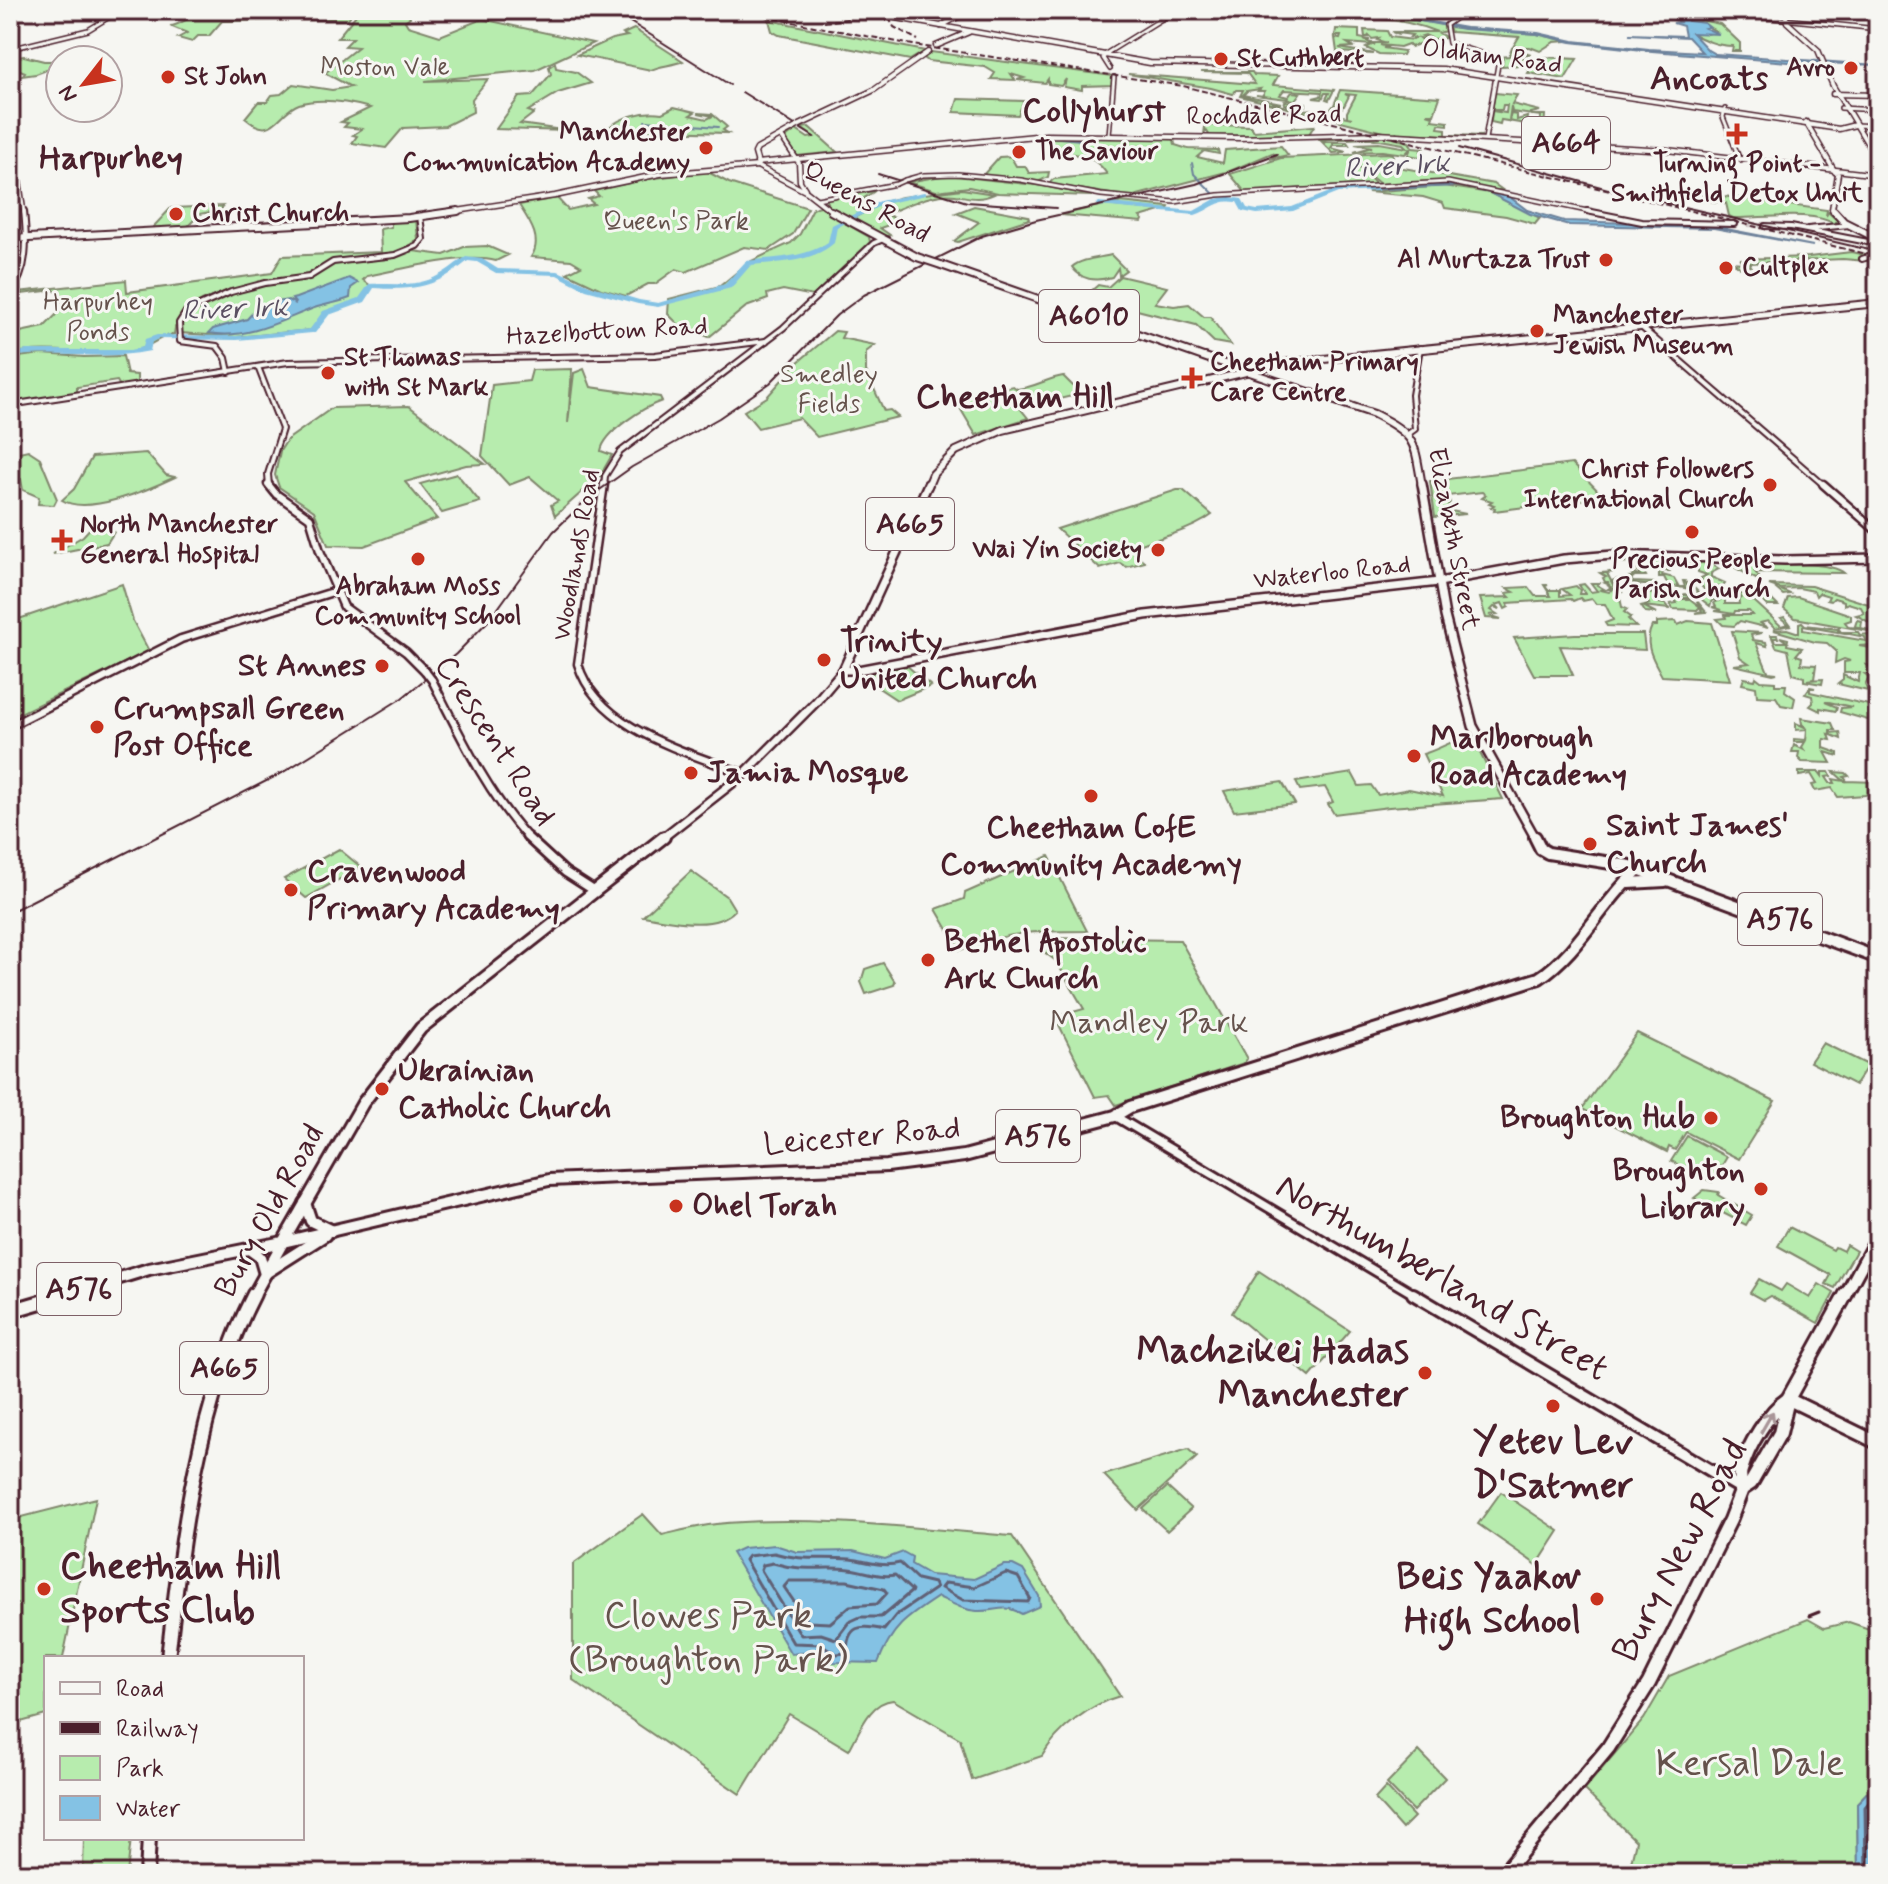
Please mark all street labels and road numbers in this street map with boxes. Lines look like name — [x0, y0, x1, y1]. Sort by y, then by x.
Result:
street label: Oldham Road — [1420, 32, 1564, 82]
street label: Rochdale Road — [1186, 98, 1342, 134]
road number: A664 — [1522, 117, 1610, 169]
street label: Queens Road — [796, 154, 936, 252]
road number: A6010 — [1039, 290, 1139, 342]
street label: Hazelbottom Road — [506, 310, 708, 354]
street label: Elizabeth Street — [1419, 445, 1487, 633]
street label: Woodlands Road — [545, 466, 609, 644]
road number: A665 — [866, 498, 954, 550]
street label: Waterloo Road — [1252, 548, 1412, 598]
street label: Crescent Road — [424, 648, 566, 834]
road number: A576 — [1738, 893, 1822, 945]
street label: Leicester Road — [762, 1107, 962, 1167]
road number: A576 — [996, 1110, 1080, 1162]
street label: Bury Old Road — [205, 1117, 335, 1305]
street label: Northumberland Street — [1267, 1163, 1617, 1393]
road number: A576 — [37, 1263, 121, 1315]
road number: A665 — [180, 1342, 268, 1394]
street label: Bury New Road — [1602, 1431, 1760, 1671]

